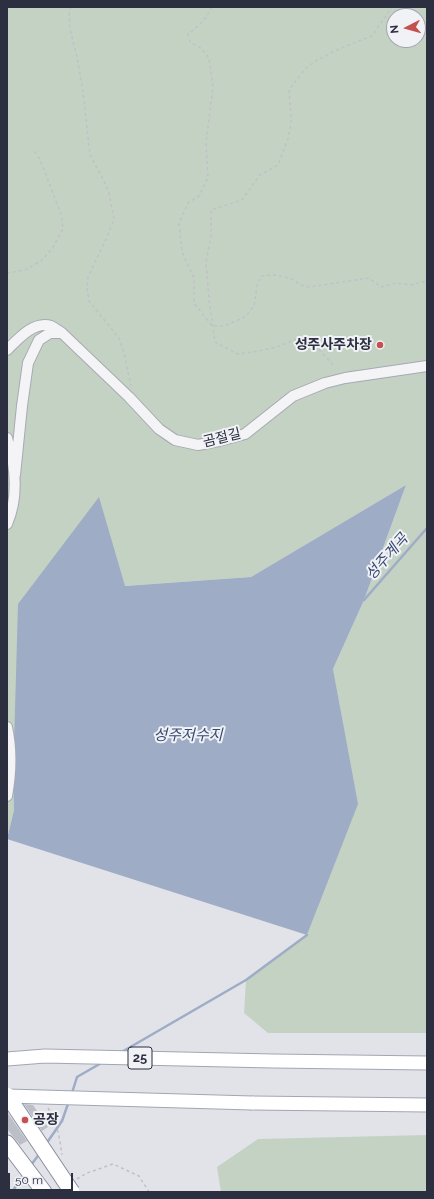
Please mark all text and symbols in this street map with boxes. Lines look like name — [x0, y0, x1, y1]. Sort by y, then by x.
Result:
north arrow — [386, 8, 426, 48]
text: N — [388, 24, 401, 34]
place label: 성주사주차장 — [295, 337, 372, 353]
marker: 성주사주차장 — [375, 340, 385, 350]
street label: 곰절길 — [201, 425, 243, 451]
water label: 성주계곡 — [362, 530, 412, 584]
water label: 성주저수지 — [154, 726, 222, 744]
road number: 25 — [128, 1047, 152, 1069]
place label: 공장 — [33, 1112, 59, 1128]
marker: 공장 — [20, 1115, 30, 1125]
scale bar — [10, 1165, 75, 1191]
text: 50 m — [15, 1173, 43, 1187]

